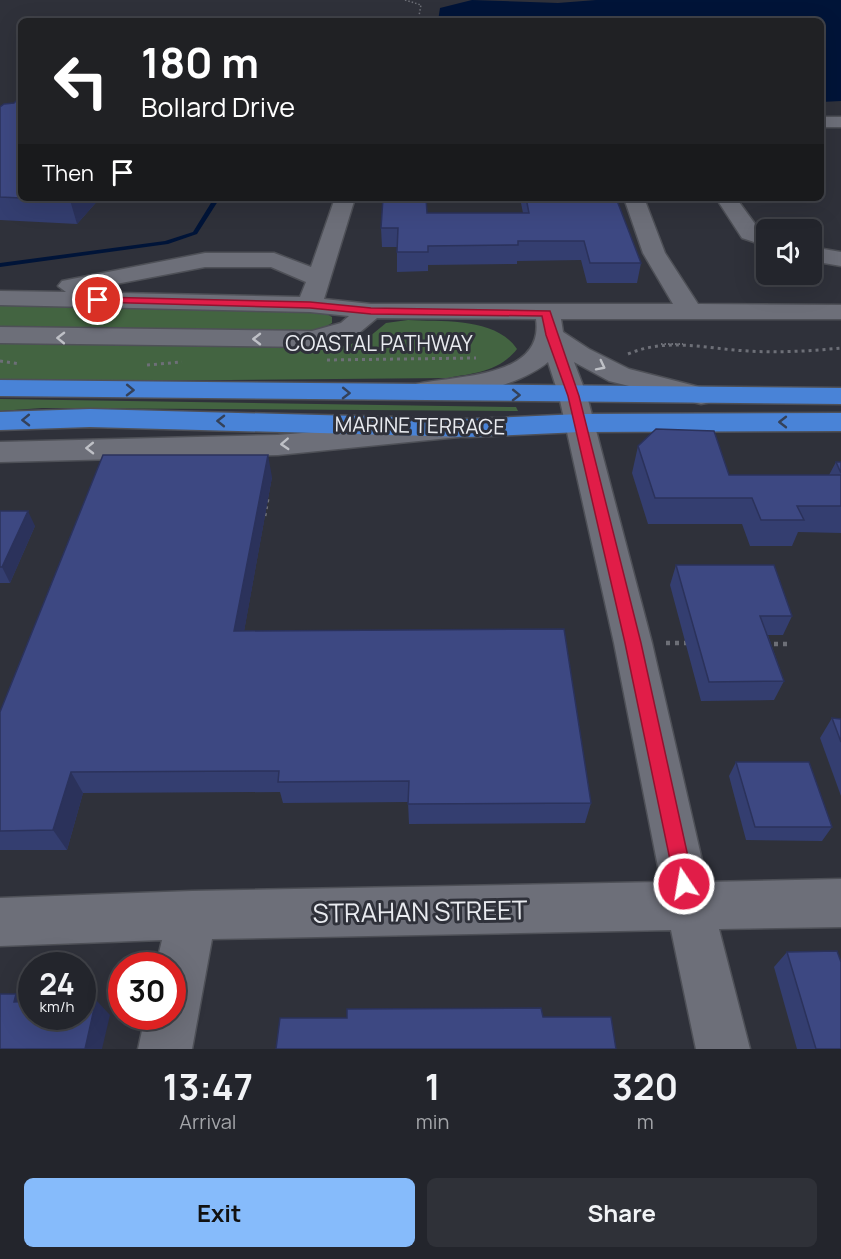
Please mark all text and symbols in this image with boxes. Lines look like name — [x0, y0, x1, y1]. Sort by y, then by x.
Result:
text: 180 m — [141, 33, 259, 91]
icon: left — [42, 42, 120, 120]
text: Bollard Drive — [141, 88, 295, 125]
icon: arrive — [106, 156, 139, 189]
text: Then — [42, 158, 94, 188]
map controls — [756, 219, 822, 285]
button: sound — [756, 219, 822, 285]
pin — [72, 274, 123, 325]
icon: arrive — [81, 283, 114, 316]
street label: COASTAL PATHWAY — [285, 329, 473, 357]
one-way arrow — [57, 331, 66, 344]
one-way arrow — [252, 333, 261, 345]
one-way arrow — [594, 359, 605, 371]
one-way arrow — [125, 384, 134, 396]
one-way arrow — [341, 387, 350, 399]
one-way arrow — [511, 389, 520, 401]
street label: MARINE TERRACE — [335, 410, 505, 440]
one-way arrow — [22, 413, 31, 426]
one-way arrow — [217, 415, 226, 428]
one-way arrow — [778, 416, 787, 428]
one-way arrow — [280, 438, 289, 451]
one-way arrow — [85, 441, 94, 454]
position arrow — [652, 852, 716, 916]
street label: STRAHAN STREET — [312, 891, 528, 931]
speed limit sign: 30 — [108, 952, 186, 1030]
text: 24 — [39, 963, 75, 1004]
text: km/h — [40, 996, 74, 1017]
text: 13:47 — [163, 1062, 253, 1111]
text: 1 — [425, 1062, 440, 1111]
text: 320 — [612, 1062, 678, 1111]
text: Arrival — [179, 1108, 236, 1135]
text: min — [416, 1108, 449, 1135]
text: m — [637, 1108, 654, 1135]
button: Exit — [24, 1178, 415, 1247]
button: Share — [427, 1178, 817, 1247]

